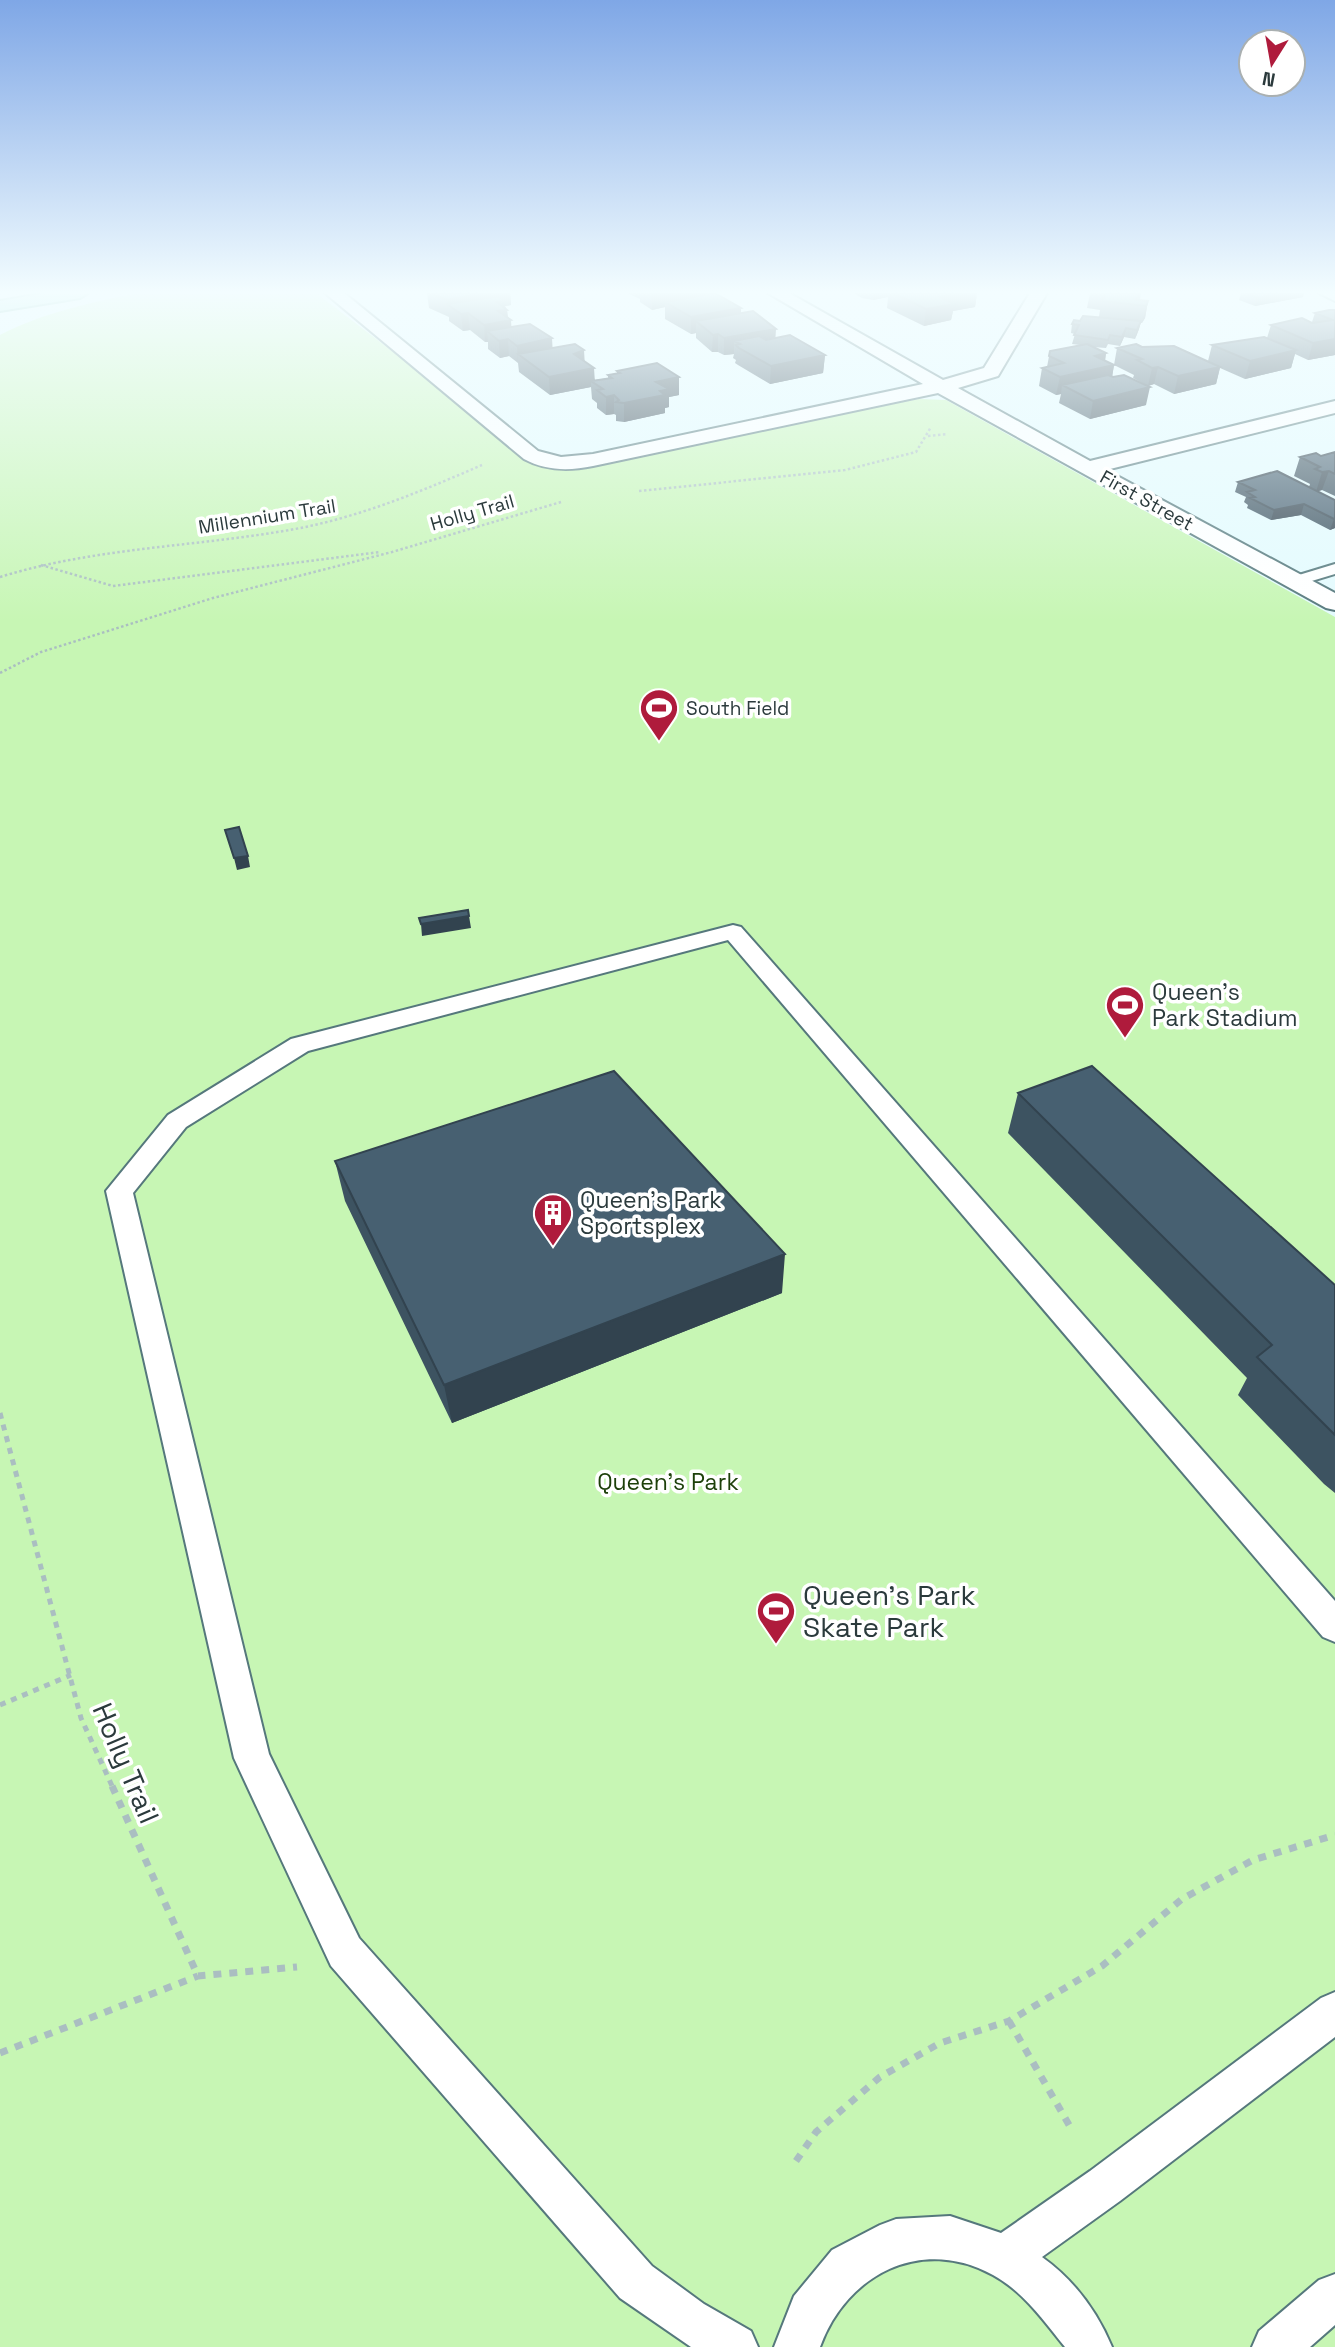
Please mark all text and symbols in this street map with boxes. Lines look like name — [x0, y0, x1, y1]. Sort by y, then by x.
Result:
north arrow — [1237, 28, 1307, 98]
text: N — [1260, 66, 1277, 93]
street label: First Street — [1095, 464, 1198, 536]
street label: Holly Trail — [427, 489, 517, 536]
street label: Millennium Trail — [197, 493, 338, 540]
sports icon: South Field — [638, 687, 680, 742]
place label: South Field — [686, 696, 789, 721]
place label: Queen's Park Stadium — [1152, 977, 1298, 1033]
sports icon: Queen's Park Stadium — [1104, 984, 1146, 1039]
place label: Queen's Park Sportsplex — [580, 1185, 722, 1241]
building icon: Queen's Park Sportsplex — [532, 1192, 574, 1247]
park label: Queen's Park — [597, 1467, 739, 1497]
place label: Queen's Park Skate Park — [803, 1577, 975, 1645]
sports icon: Queen's Park Skate Park — [755, 1590, 797, 1645]
street label: Holly Trail — [85, 1697, 167, 1829]

